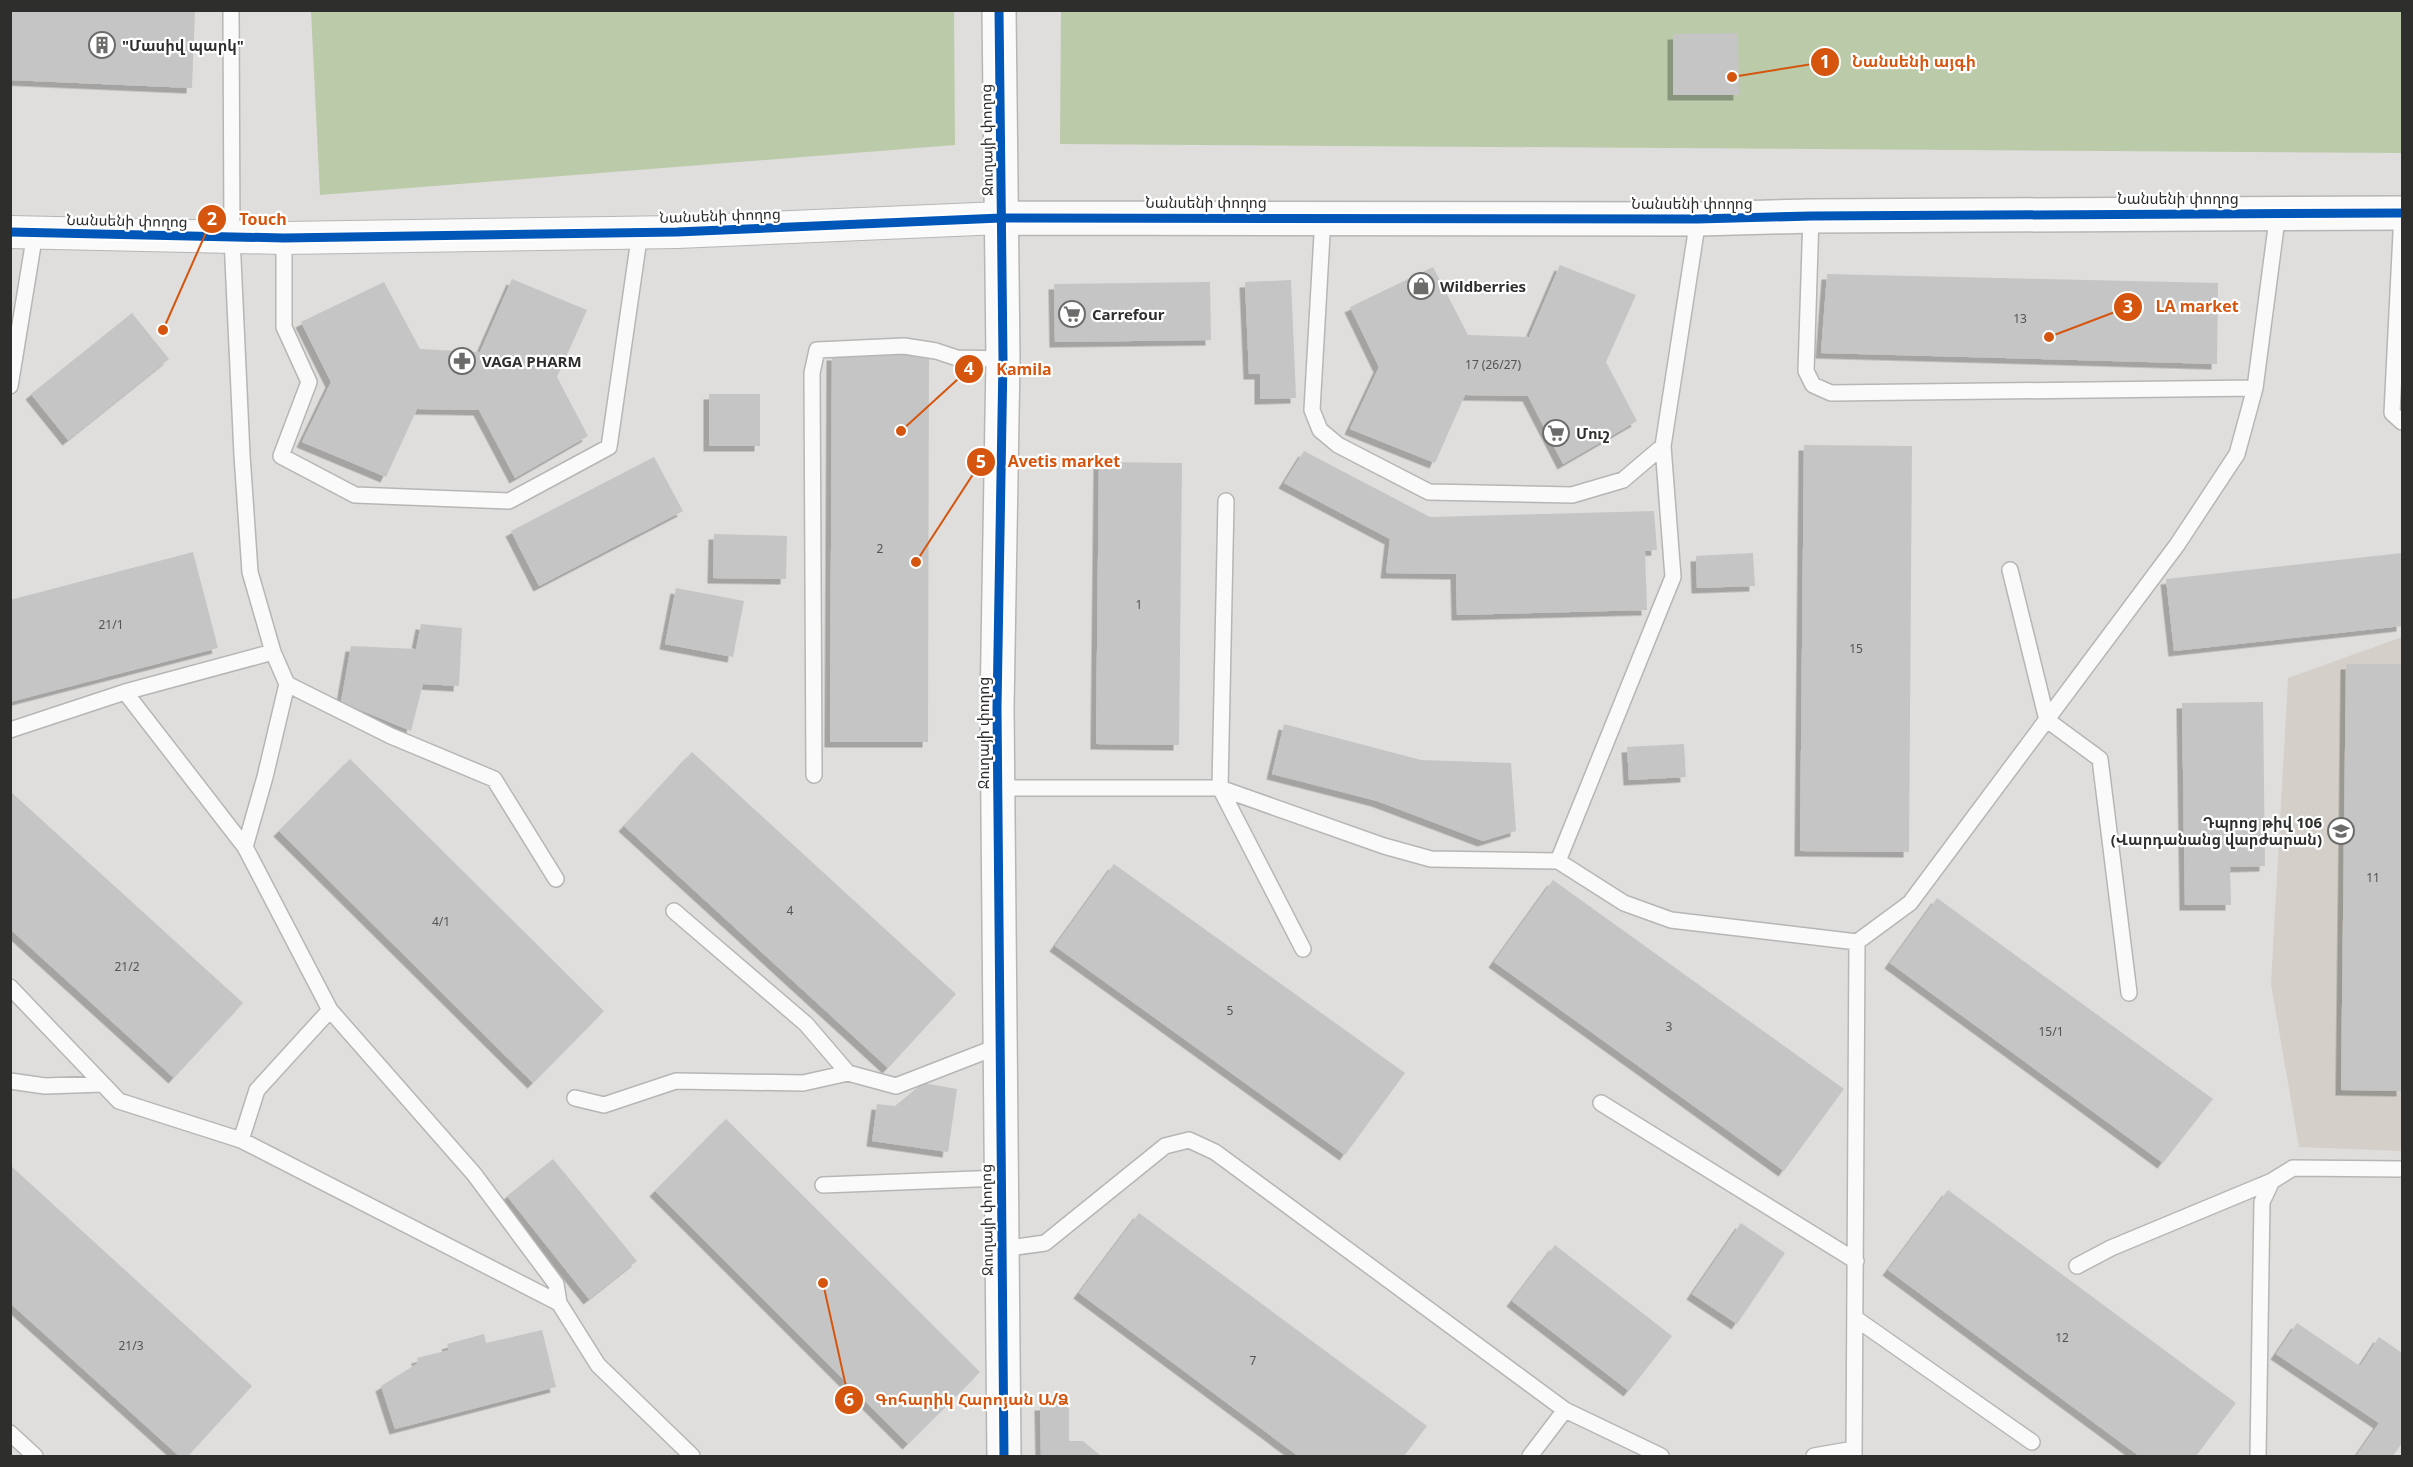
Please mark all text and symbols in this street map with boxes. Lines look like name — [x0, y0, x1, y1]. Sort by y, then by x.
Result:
building icon: "Մասիվ պարկ" — [87, 30, 117, 60]
place label: "Մասիվ պարկ" — [122, 35, 244, 55]
callout: Նանսենի այգի — [1810, 45, 1987, 79]
text: 1 — [1820, 49, 1830, 73]
text: Նանսենի այգի — [1852, 50, 1976, 72]
street label: Ջուղայի փողոց — [975, 84, 997, 196]
street label: Նանսենի փողոց — [2117, 188, 2239, 208]
street label: Նանսենի փողոց — [1145, 192, 1267, 212]
street label: Նանսենի փողոց — [1631, 193, 1753, 213]
callout: Touch — [197, 202, 298, 236]
street label: Նանսենի փողոց — [659, 203, 781, 227]
text: 2 — [207, 206, 217, 230]
text: Touch — [239, 208, 287, 230]
street label: Նանսենի փողոց — [66, 209, 188, 231]
shop icon: Wildberries — [1406, 271, 1436, 301]
place label: Wildberries — [1440, 276, 1526, 296]
callout: LA market — [2113, 290, 2250, 324]
text: 3 — [2123, 294, 2133, 318]
text: LA market — [2155, 295, 2239, 317]
supermarket icon: Carrefour — [1057, 299, 1087, 329]
place label: Carrefour — [1092, 304, 1165, 324]
house number: 13 — [2013, 310, 2027, 327]
pharmacy icon: VAGA PHARM — [447, 346, 477, 376]
place label: VAGA PHARM — [482, 351, 582, 371]
callout: Kamila — [954, 352, 1064, 386]
text: 4 — [964, 356, 974, 380]
house number: 17 (26/27) — [1465, 356, 1521, 373]
text: Kamila — [996, 358, 1052, 380]
supermarket icon: Մուշ — [1541, 418, 1571, 448]
place label: Մուշ — [1576, 423, 1610, 443]
callout: Avetis market — [966, 445, 1132, 479]
text: 5 — [976, 449, 986, 473]
text: Avetis market — [1008, 450, 1120, 472]
house number: 2 — [877, 540, 884, 557]
house number: 1 — [1136, 596, 1142, 613]
house number: 21/1 — [98, 616, 124, 633]
house number: 15 — [1849, 640, 1863, 657]
street label: Ջուղայի փողոց — [973, 677, 993, 789]
place label: Դպրոց թիվ 106 (Վարդանանց վարժարան) — [2111, 812, 2322, 849]
school or university icon: Դպրոց թիվ 106 (Վարդանանց վարժարան) — [2326, 816, 2356, 846]
house number: 11 — [2366, 869, 2380, 886]
house number: 4 — [787, 902, 794, 919]
house number: 4/1 — [432, 913, 450, 930]
house number: 21/2 — [114, 958, 140, 975]
house number: 5 — [1227, 1002, 1234, 1019]
house number: 3 — [1666, 1018, 1673, 1035]
house number: 15/1 — [2038, 1023, 2064, 1040]
street label: Ջուղայի փողոց — [975, 1164, 997, 1276]
house number: 12 — [2055, 1329, 2069, 1346]
house number: 21/3 — [118, 1337, 144, 1354]
house number: 7 — [1250, 1352, 1257, 1369]
callout: Գոհարիկ Հարոյան Ա/Ձ — [834, 1383, 1081, 1417]
text: 6 — [844, 1387, 854, 1411]
text: Գոհարիկ Հարոյան Ա/Ձ — [875, 1388, 1069, 1410]

